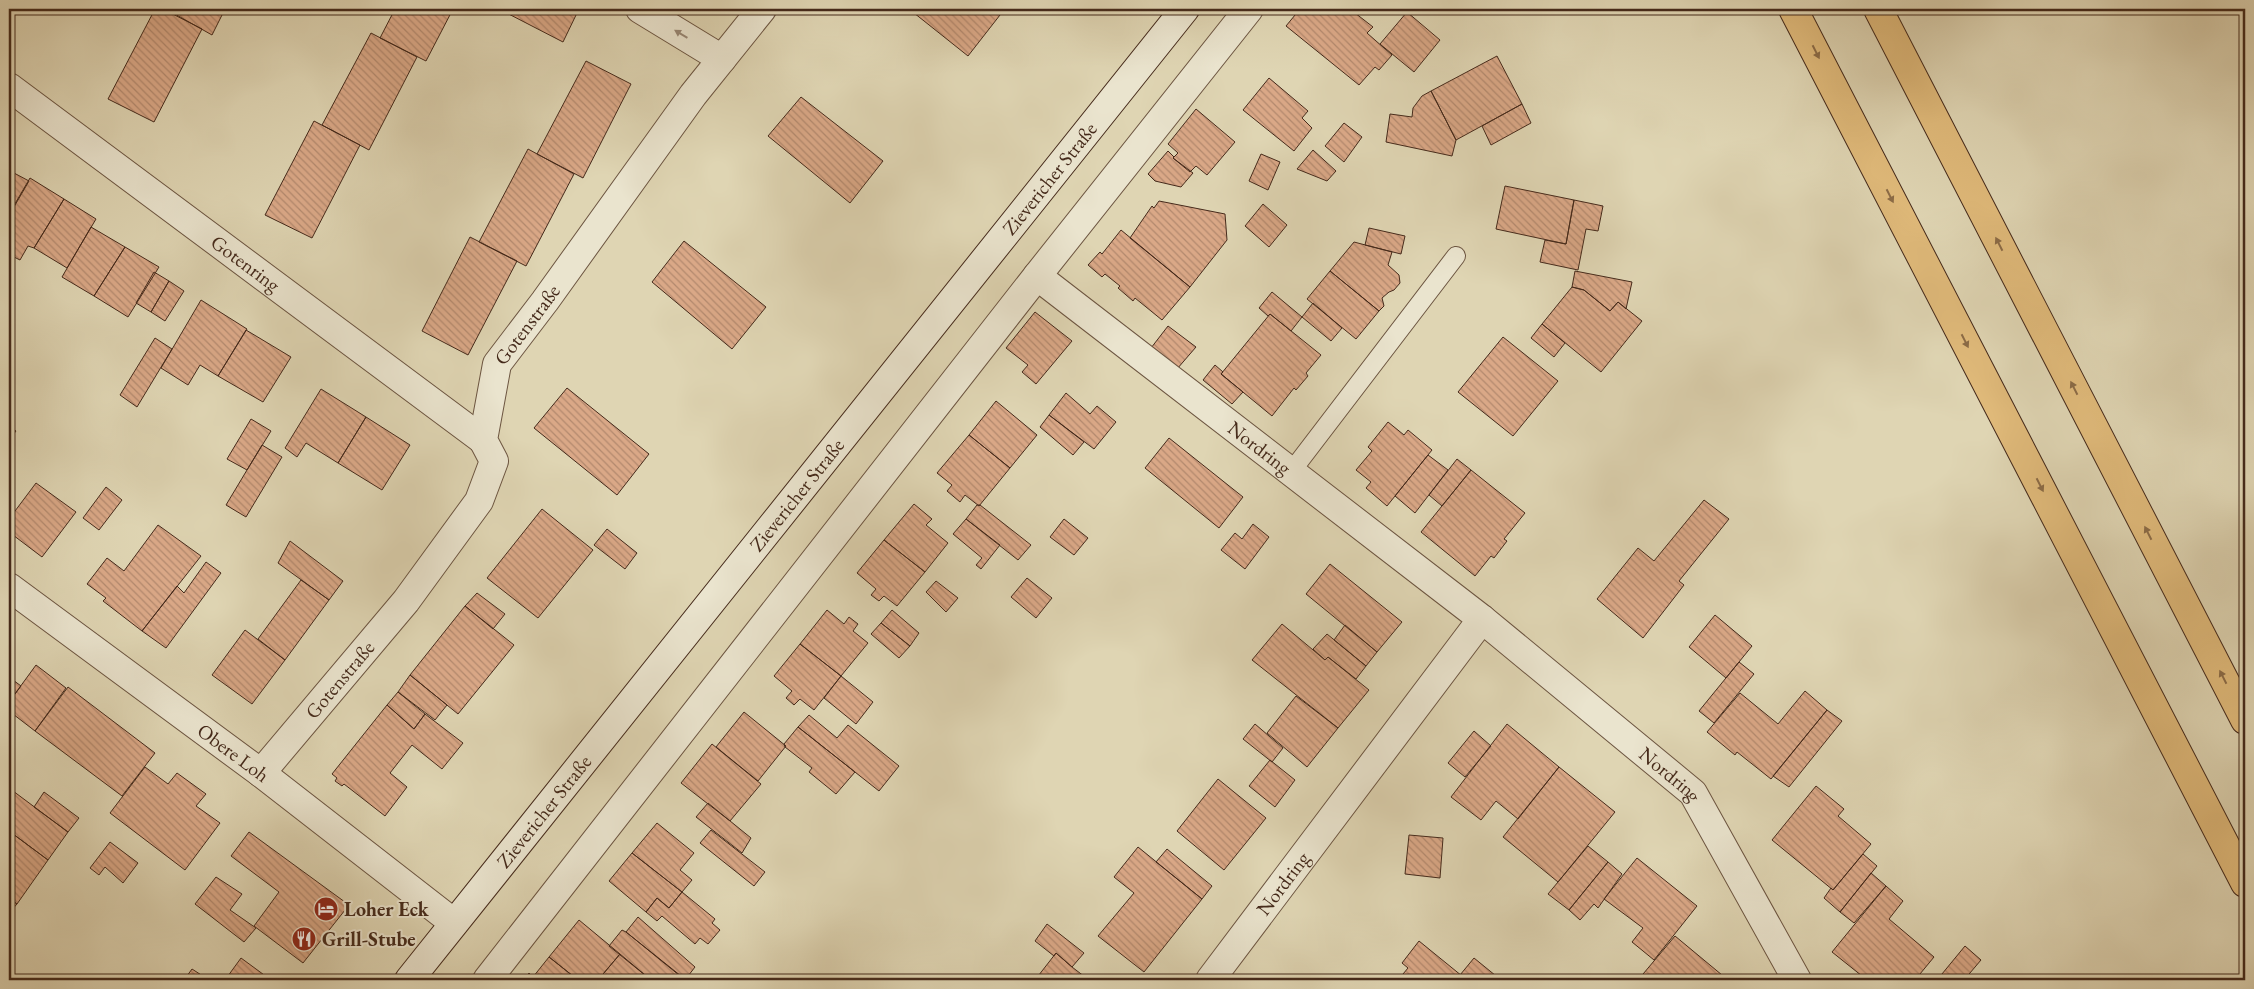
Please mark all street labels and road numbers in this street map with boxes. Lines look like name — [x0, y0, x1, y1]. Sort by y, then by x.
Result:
street label: Zievericher Straße — [996, 117, 1103, 240]
street label: Gotenring — [206, 229, 286, 298]
street label: Gotenstraße — [488, 279, 566, 370]
street label: Nordring — [1223, 415, 1297, 480]
street label: Zievericher Straße — [744, 433, 850, 557]
street label: Gotenstraße — [299, 635, 380, 724]
street label: Obere Loh — [192, 717, 275, 788]
street label: Nordring — [1634, 741, 1708, 806]
street label: Zievericher Straße — [491, 749, 597, 873]
street label: Nordring — [1250, 846, 1315, 921]

